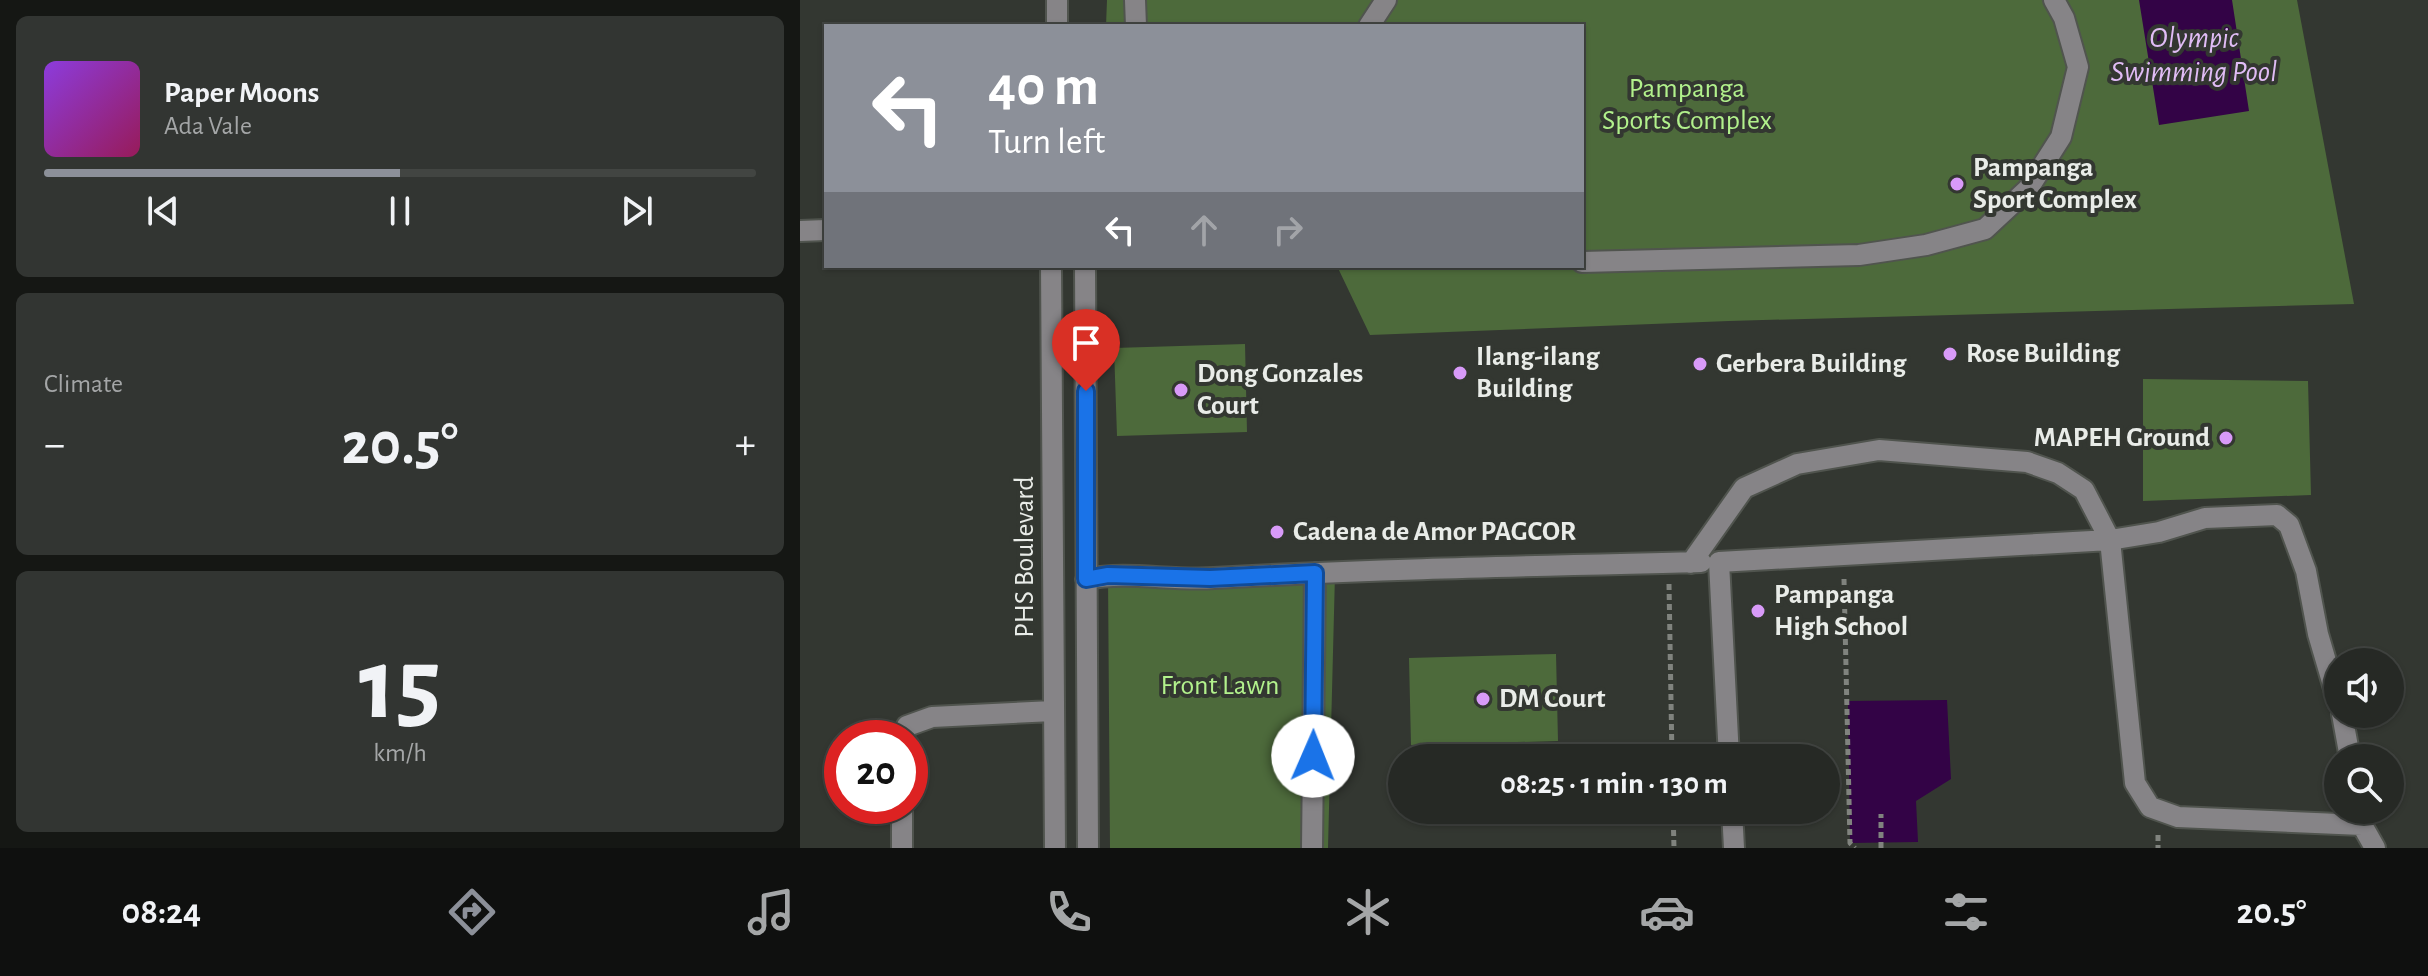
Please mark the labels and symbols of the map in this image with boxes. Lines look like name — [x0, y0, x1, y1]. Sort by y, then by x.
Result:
water label: Olympic Swimming Pool — [2110, 23, 2278, 87]
park label: Pampanga Sports Complex — [1602, 75, 1772, 135]
place label: Pampanga Sport Complex — [1973, 154, 2137, 214]
marker: Pampanga Sport Complex — [1948, 175, 1966, 193]
pin — [1052, 309, 1120, 391]
place label: Rose Building — [1966, 340, 2121, 368]
place label: Ilang-ilang Building — [1476, 343, 1601, 403]
marker: Rose Building — [1941, 345, 1959, 363]
place label: Gerbera Building — [1716, 350, 1907, 378]
marker: Gerbera Building — [1691, 355, 1709, 373]
place label: Dong Gonzales Court — [1197, 360, 1363, 420]
marker: Ilang-ilang Building — [1451, 364, 1469, 382]
marker: Dong Gonzales Court — [1172, 381, 1190, 399]
place label: MAPEH Ground — [2034, 424, 2210, 452]
marker: MAPEH Ground — [2217, 429, 2235, 447]
street label: PHS Boulevard — [1011, 476, 1039, 638]
place label: Cadena de Amor PAGCOR — [1293, 518, 1576, 546]
marker: Cadena de Amor PAGCOR — [1268, 523, 1286, 541]
place label: Pampanga High School — [1774, 581, 1908, 641]
marker: Pampanga High School — [1749, 602, 1767, 620]
park label: Front Lawn — [1160, 672, 1280, 700]
place label: DM Court — [1499, 685, 1606, 713]
marker: DM Court — [1474, 690, 1492, 708]
position arrow — [1271, 714, 1355, 798]
speed limit sign: 20 — [824, 720, 928, 824]

